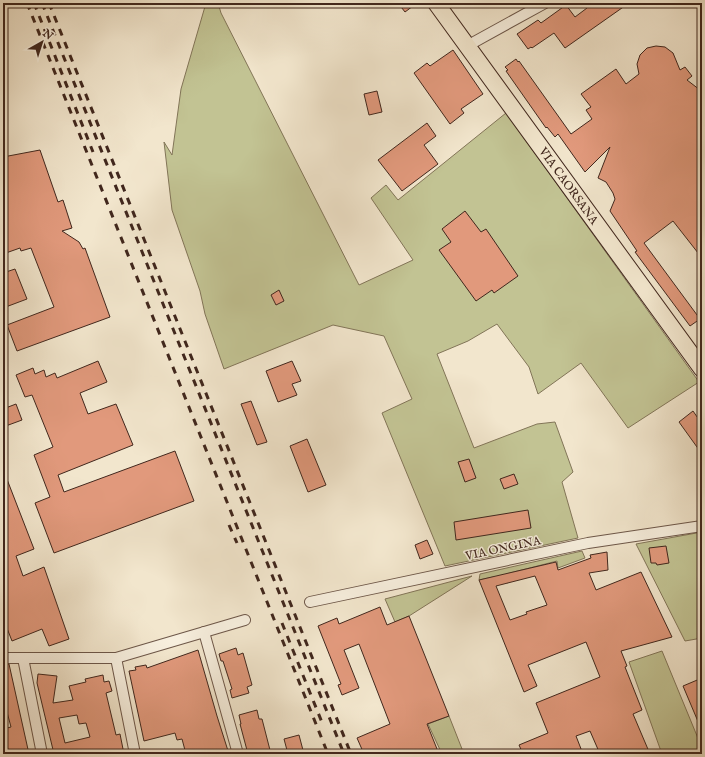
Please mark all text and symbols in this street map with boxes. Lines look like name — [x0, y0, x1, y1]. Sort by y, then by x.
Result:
north arrow — [22, 22, 62, 62]
text: N — [39, 26, 56, 44]
street label: VIA CAORSANA — [535, 144, 602, 228]
street label: VIA ONGINA — [463, 533, 543, 564]

